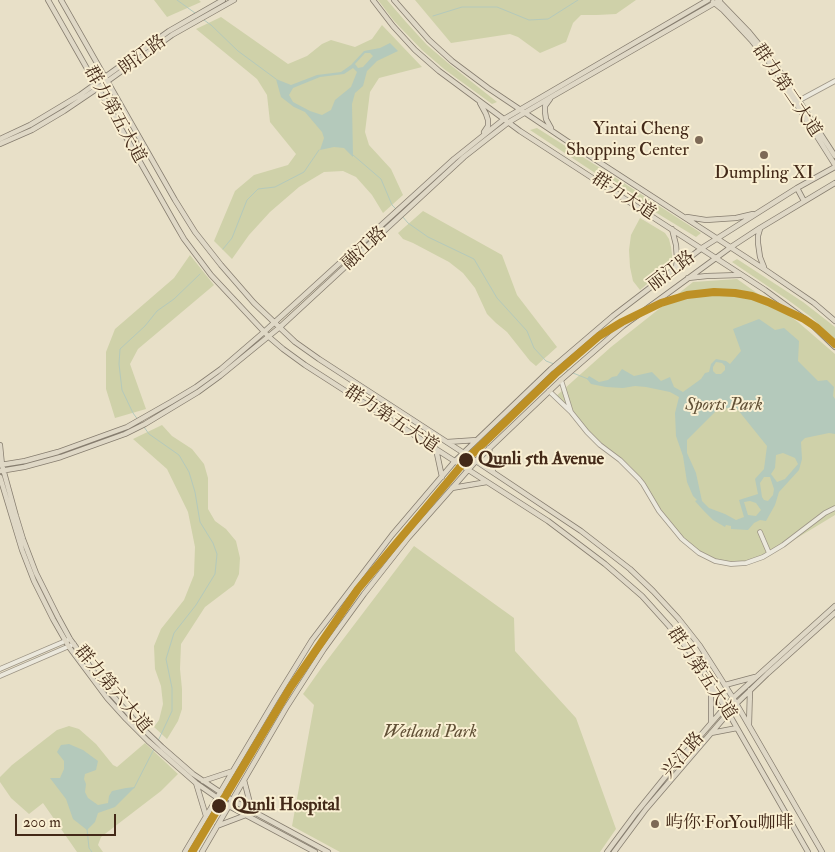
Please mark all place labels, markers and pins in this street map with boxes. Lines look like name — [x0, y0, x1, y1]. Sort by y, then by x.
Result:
place label: Yintai Cheng Shopping Center — [566, 119, 689, 162]
marker: Yintai Cheng Shopping Center — [693, 134, 705, 146]
marker: Dumpling XI — [758, 149, 770, 161]
place label: Dumpling XI — [714, 163, 814, 185]
place label: Qunli 5th Avenue — [478, 449, 604, 471]
marker: Qunli 5th Avenue — [457, 451, 475, 469]
place label: Qunli Hospital — [232, 795, 340, 817]
marker: Qunli Hospital — [210, 797, 228, 815]
place label: 屿你·ForYou咖啡 — [665, 813, 793, 835]
marker: 屿你·ForYou咖啡 — [649, 818, 661, 830]

